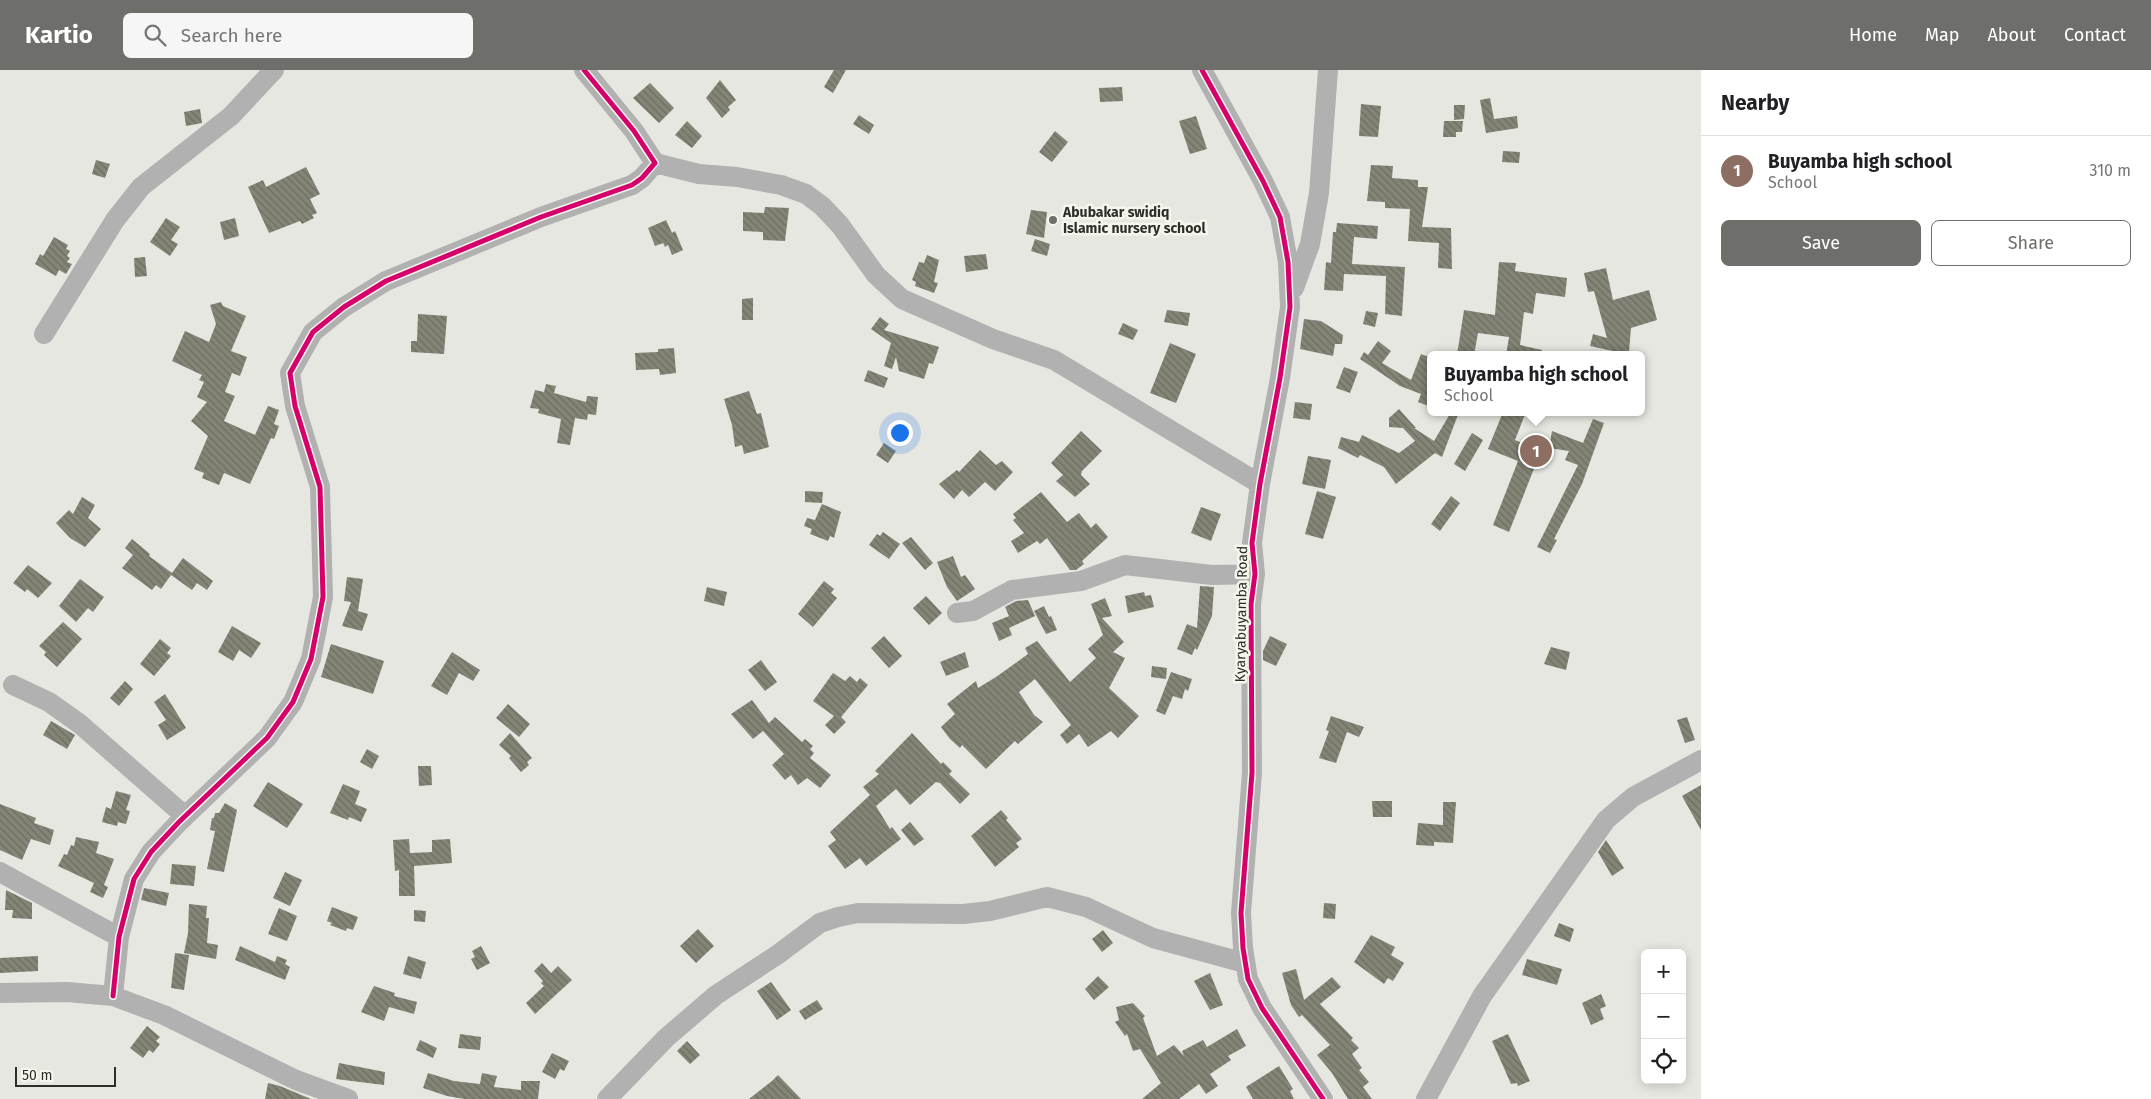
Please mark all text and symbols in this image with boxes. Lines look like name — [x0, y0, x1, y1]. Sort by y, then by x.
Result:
search box — [123, 13, 473, 58]
text: Kartio — [25, 21, 93, 49]
icon: search — [141, 21, 169, 49]
text: Search here — [181, 24, 282, 47]
text: Home — [1849, 24, 1897, 46]
text: Map — [1925, 24, 1959, 46]
text: About — [1987, 24, 2036, 46]
text: Contact — [2064, 24, 2126, 46]
text: Nearby — [1721, 90, 1789, 116]
text: Buyamba high school — [1768, 150, 1952, 173]
text: 1 — [1733, 161, 1741, 180]
text: 310 m — [2090, 161, 2131, 180]
text: School — [1768, 173, 1817, 192]
place label: Abubakar swidiq Islamic nursery school — [1062, 204, 1207, 237]
marker: Abubakar swidiq Islamic nursery school — [1047, 214, 1059, 226]
button: Save — [1721, 220, 1921, 266]
button: Share — [1931, 220, 2131, 266]
popup — [1427, 351, 1645, 416]
text: Buyamba high school — [1444, 363, 1628, 386]
text: School — [1444, 386, 1493, 405]
your location — [887, 420, 913, 446]
pin: 1 — [1520, 432, 1552, 470]
street label: Kyaryabuyamba Road — [1232, 546, 1251, 682]
map controls — [1641, 949, 1686, 1084]
button: + — [1641, 949, 1686, 994]
button: − — [1641, 994, 1686, 1039]
button: locate — [1641, 1039, 1686, 1084]
scale bar — [15, 1064, 116, 1087]
text: 50 m — [22, 1067, 53, 1084]

